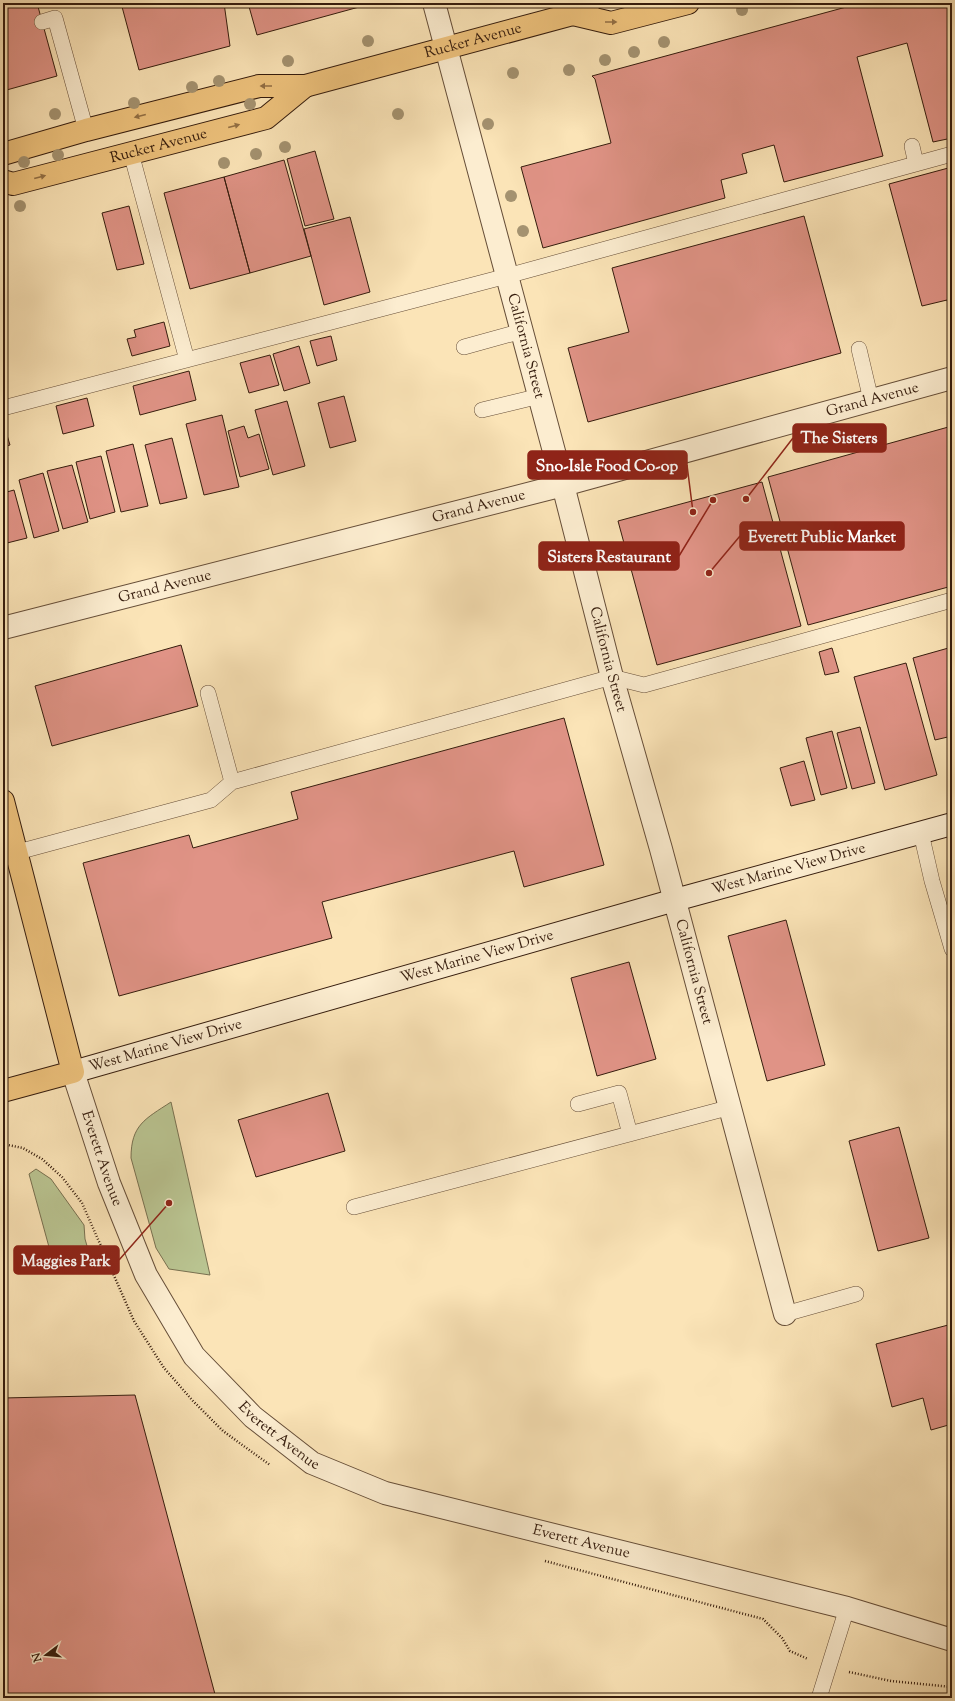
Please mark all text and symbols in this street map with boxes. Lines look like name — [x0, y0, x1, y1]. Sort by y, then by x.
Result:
street label: Rucker Avenue — [422, 18, 524, 64]
one-way arrow — [604, 19, 617, 25]
one-way arrow — [259, 83, 272, 89]
one-way arrow — [134, 113, 146, 119]
street label: Rucker Avenue — [108, 123, 210, 169]
one-way arrow — [228, 123, 240, 129]
one-way arrow — [34, 174, 47, 180]
street label: California Street — [502, 291, 550, 401]
street label: Grand Avenue — [824, 377, 921, 423]
callout: The Sisters — [793, 424, 886, 452]
text: The Sisters — [801, 428, 877, 451]
callout: Sno-Isle Food Co-op — [528, 451, 687, 479]
text: Sno-Isle Food Co-op — [536, 456, 678, 479]
street label: Grand Avenue — [430, 485, 528, 528]
callout: Everett Public Market — [740, 522, 904, 550]
text: Everett Public Market — [748, 527, 896, 550]
callout: Sisters Restaurant — [539, 542, 679, 570]
text: Sisters Restaurant — [547, 547, 671, 570]
street label: Grand Avenue — [116, 565, 214, 609]
street label: California Street — [584, 604, 632, 714]
street label: West Marine View Drive — [709, 838, 868, 900]
street label: California Street — [670, 917, 718, 1027]
street label: West Marine View Drive — [398, 925, 556, 988]
street label: West Marine View Drive — [86, 1014, 244, 1078]
street label: Everett Avenue — [76, 1108, 128, 1209]
callout: Maggies Park — [14, 1246, 119, 1274]
text: Maggies Park — [21, 1251, 111, 1274]
street label: Everett Avenue — [233, 1397, 323, 1475]
street label: Everett Avenue — [530, 1520, 632, 1564]
north arrow — [26, 1635, 66, 1675]
text: N — [28, 1651, 47, 1665]

